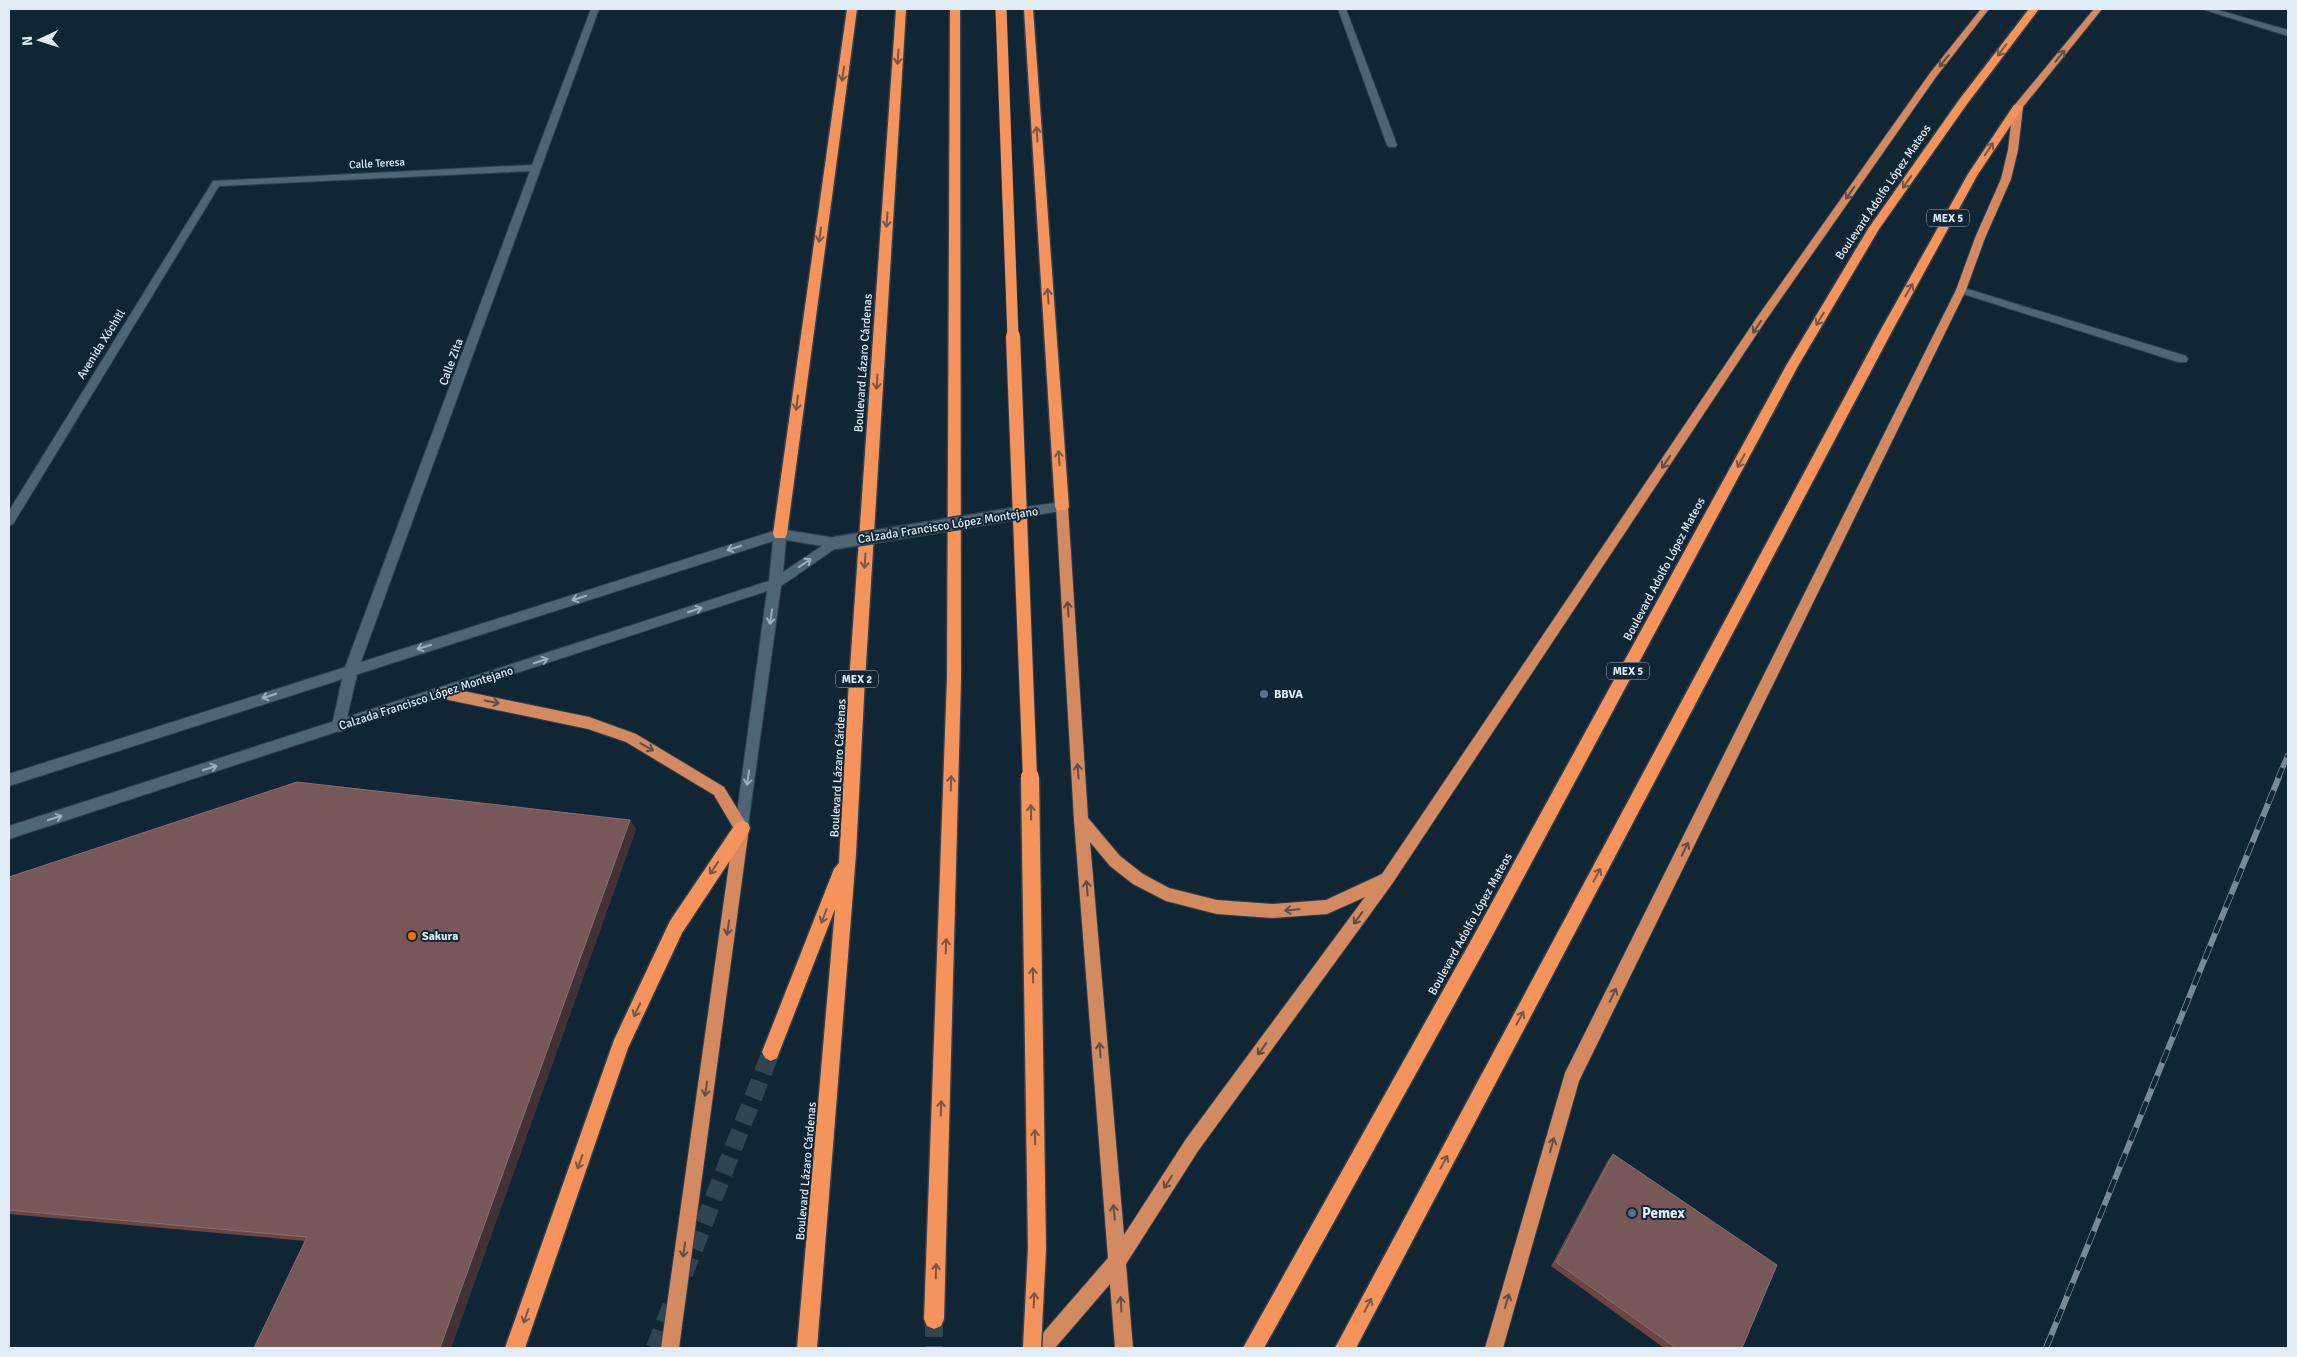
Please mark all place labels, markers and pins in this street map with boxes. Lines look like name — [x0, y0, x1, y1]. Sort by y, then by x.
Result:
place label: BBVA — [1274, 687, 1303, 702]
marker: BBVA — [1258, 688, 1270, 700]
place label: Sakura — [422, 929, 458, 944]
marker: Sakura — [406, 930, 418, 942]
place label: Pemex — [1642, 1204, 1686, 1222]
marker: Pemex — [1626, 1207, 1638, 1219]

